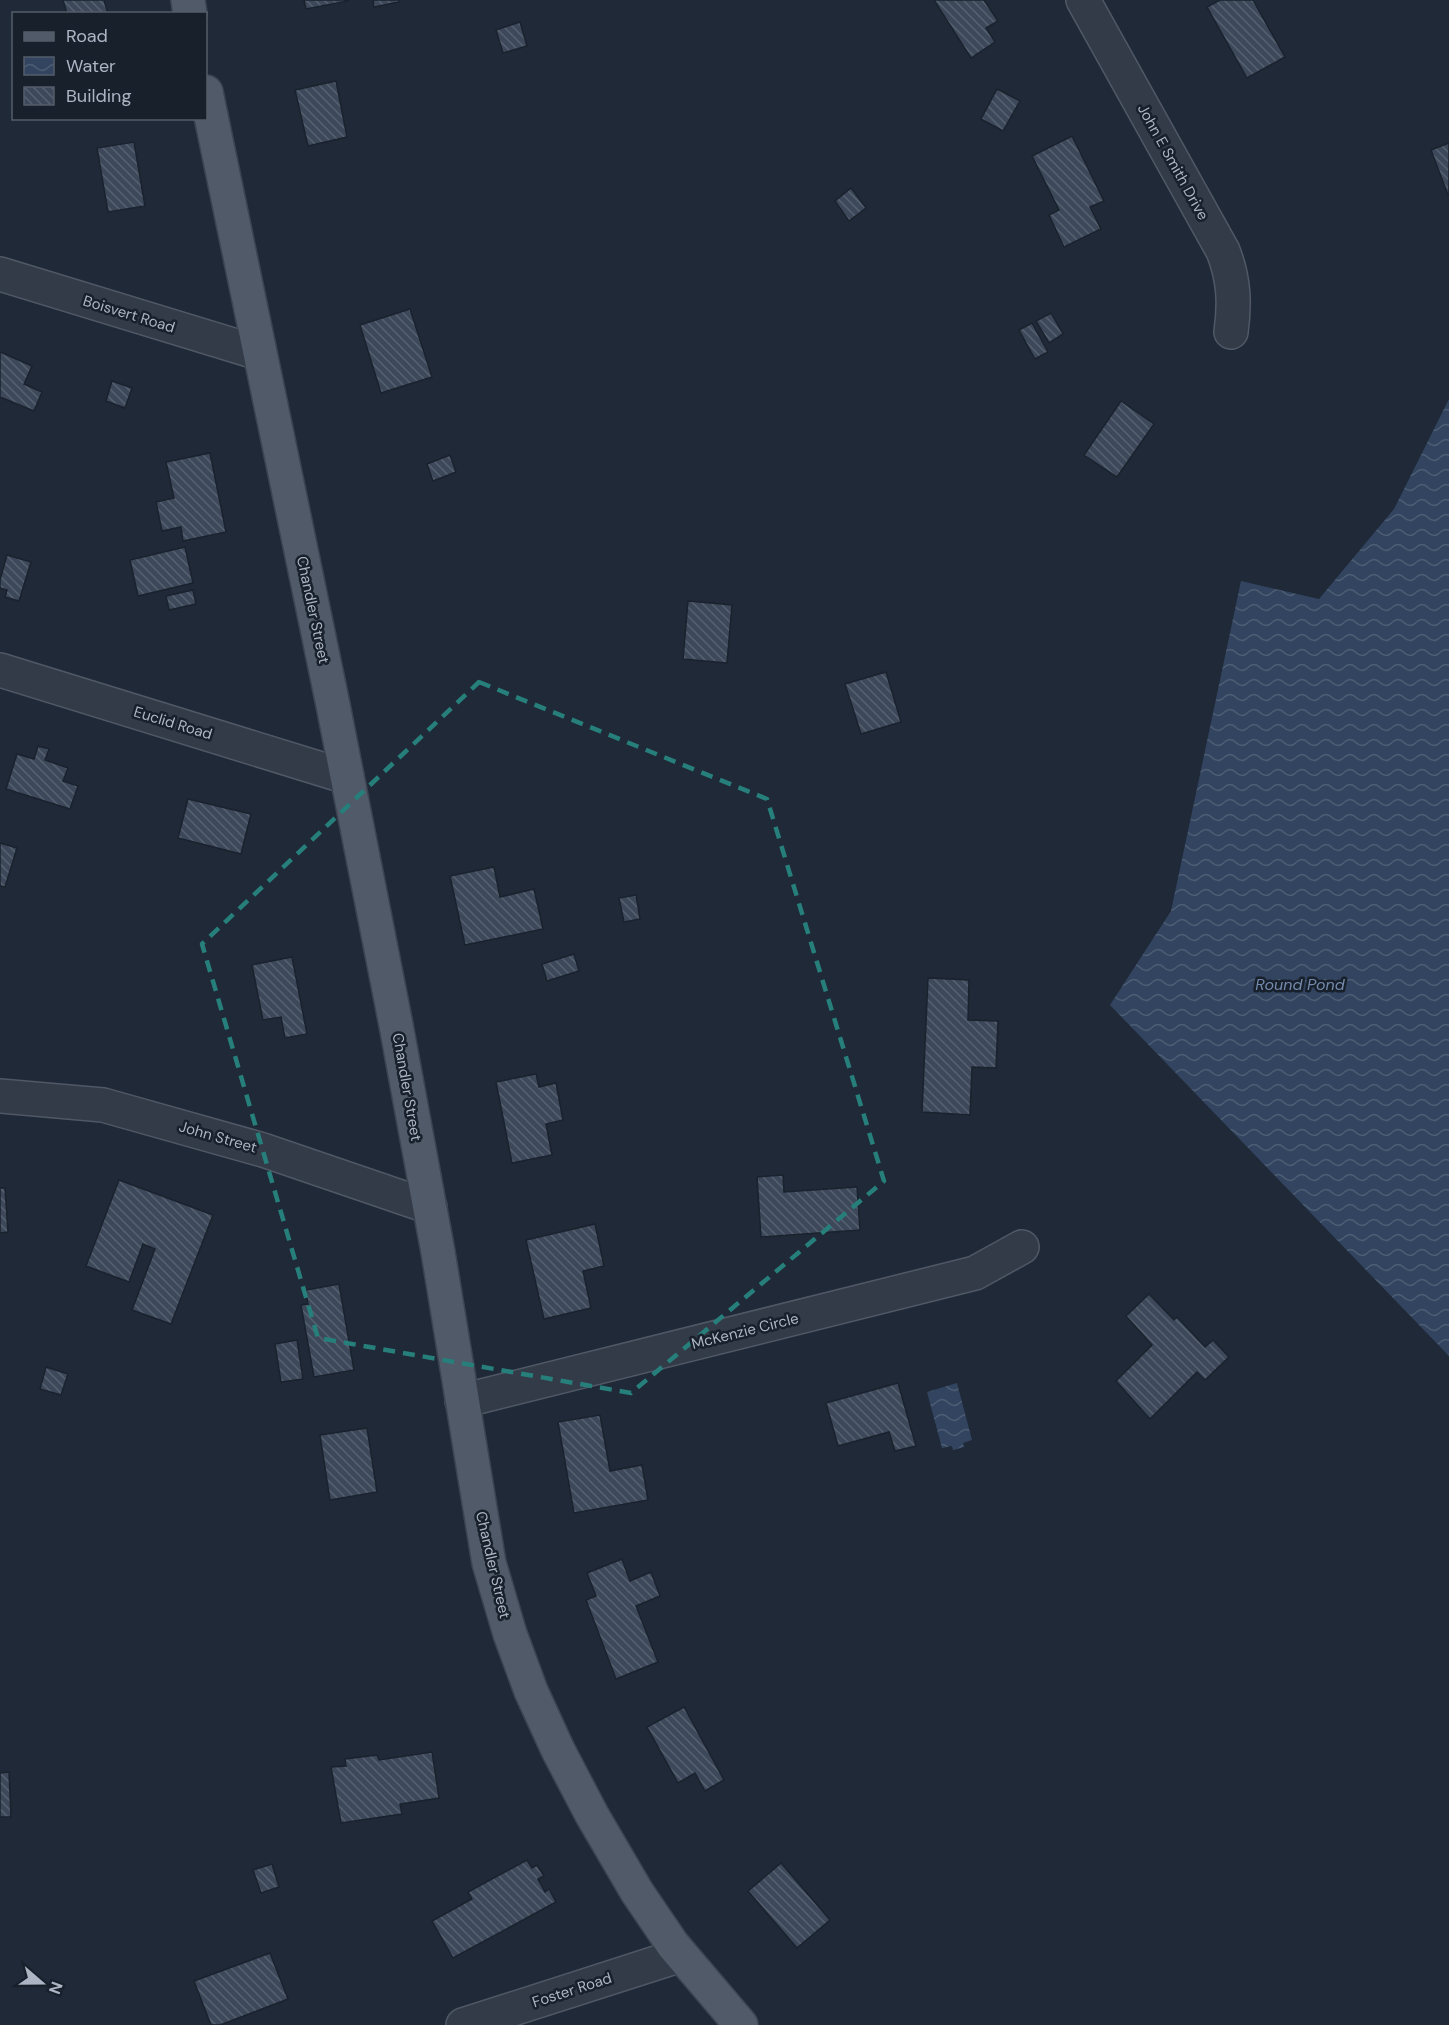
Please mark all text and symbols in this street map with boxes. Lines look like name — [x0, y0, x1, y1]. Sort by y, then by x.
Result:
legend — [12, 12, 207, 120]
text: Road — [66, 24, 108, 48]
text: Water — [66, 54, 116, 78]
text: Building — [66, 84, 131, 108]
street label: John E Smith Drive — [1133, 100, 1213, 224]
street label: Boisvert Road — [81, 291, 177, 337]
street label: Chandler Street — [292, 554, 334, 666]
street label: Euclid Road — [131, 702, 215, 744]
water label: Round Pond — [1255, 974, 1346, 995]
street label: Chandler Street — [388, 1031, 426, 1143]
street label: John Street — [177, 1116, 259, 1158]
street label: McKenzie Circle — [689, 1308, 801, 1354]
street label: Chandler Street — [471, 1509, 515, 1621]
north arrow — [12, 1953, 72, 2013]
street label: Foster Road — [530, 1968, 614, 2012]
text: N — [44, 1979, 67, 1997]

